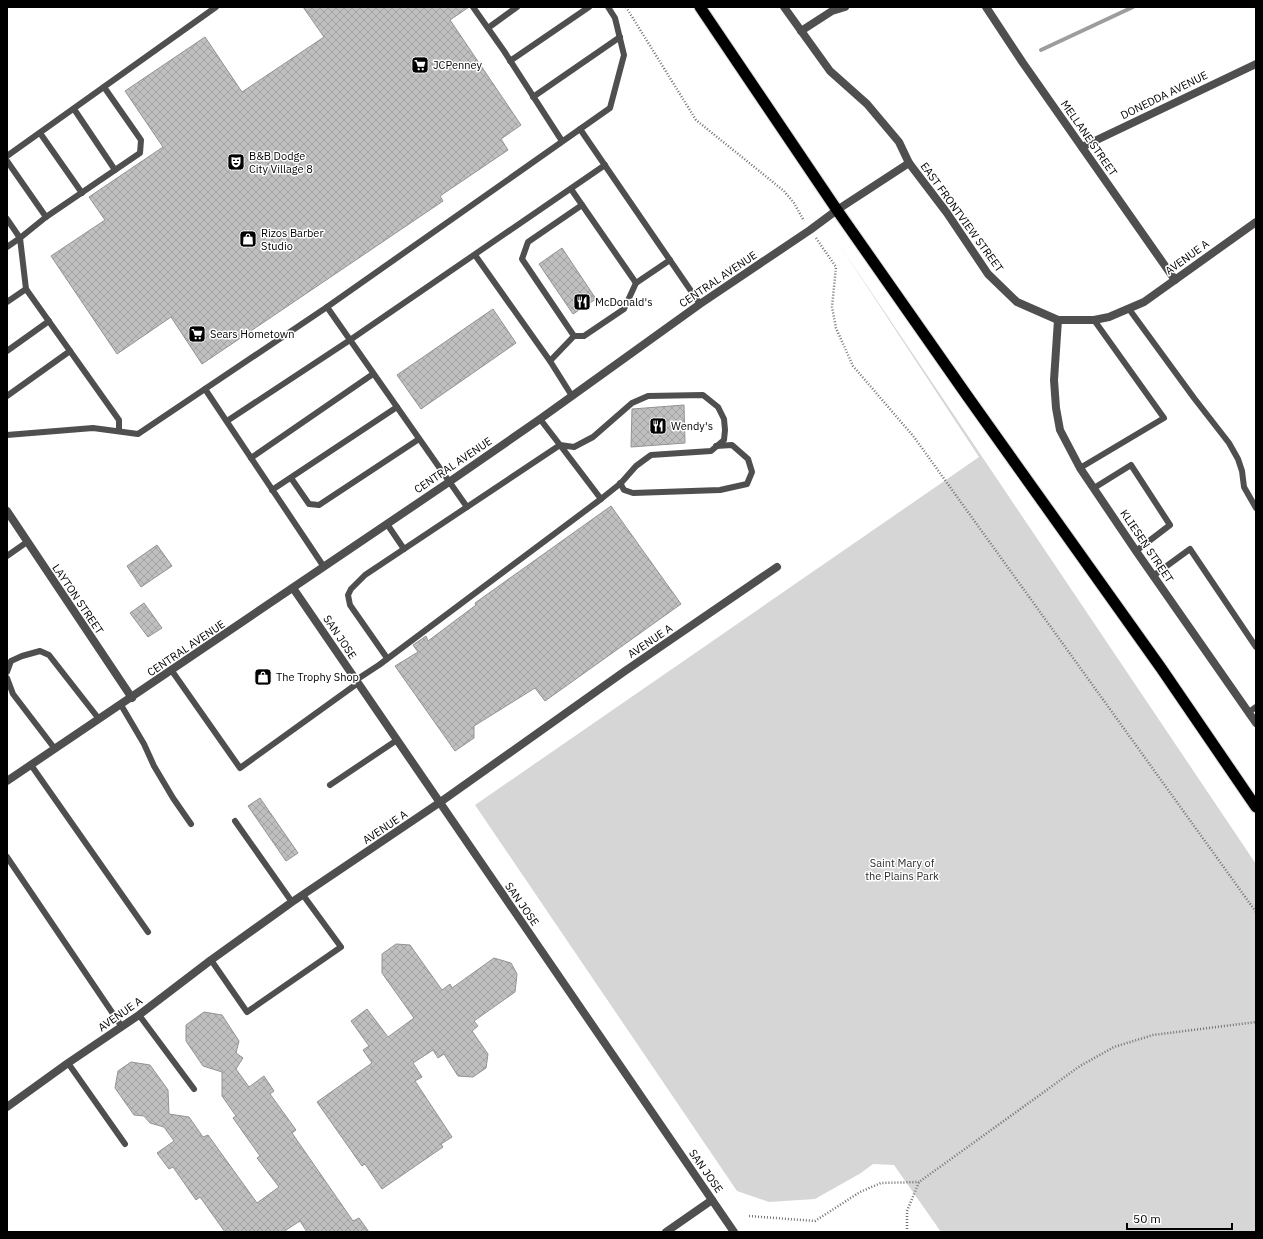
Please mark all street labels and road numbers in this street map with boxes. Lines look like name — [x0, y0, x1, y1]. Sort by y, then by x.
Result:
street label: DONEDDA AVENUE — [1118, 68, 1210, 122]
street label: MELLANE STREET — [1058, 97, 1121, 179]
street label: EAST FRONTVIEW STREET — [917, 159, 1007, 275]
street label: AVENUE A — [1162, 236, 1212, 278]
street label: CENTRAL AVENUE — [676, 248, 760, 310]
street label: CENTRAL AVENUE — [411, 434, 495, 496]
street label: KLIESEN STREET — [1117, 507, 1177, 586]
street label: LAYTON STREET — [49, 561, 107, 637]
street label: SAN JOSE — [320, 612, 360, 662]
street label: CENTRAL AVENUE — [144, 617, 228, 679]
street label: AVENUE A — [625, 621, 675, 661]
street label: AVENUE A — [360, 807, 410, 847]
street label: SAN JOSE — [502, 879, 542, 929]
street label: AVENUE A — [95, 994, 145, 1034]
street label: SAN JOSE — [686, 1146, 726, 1196]

